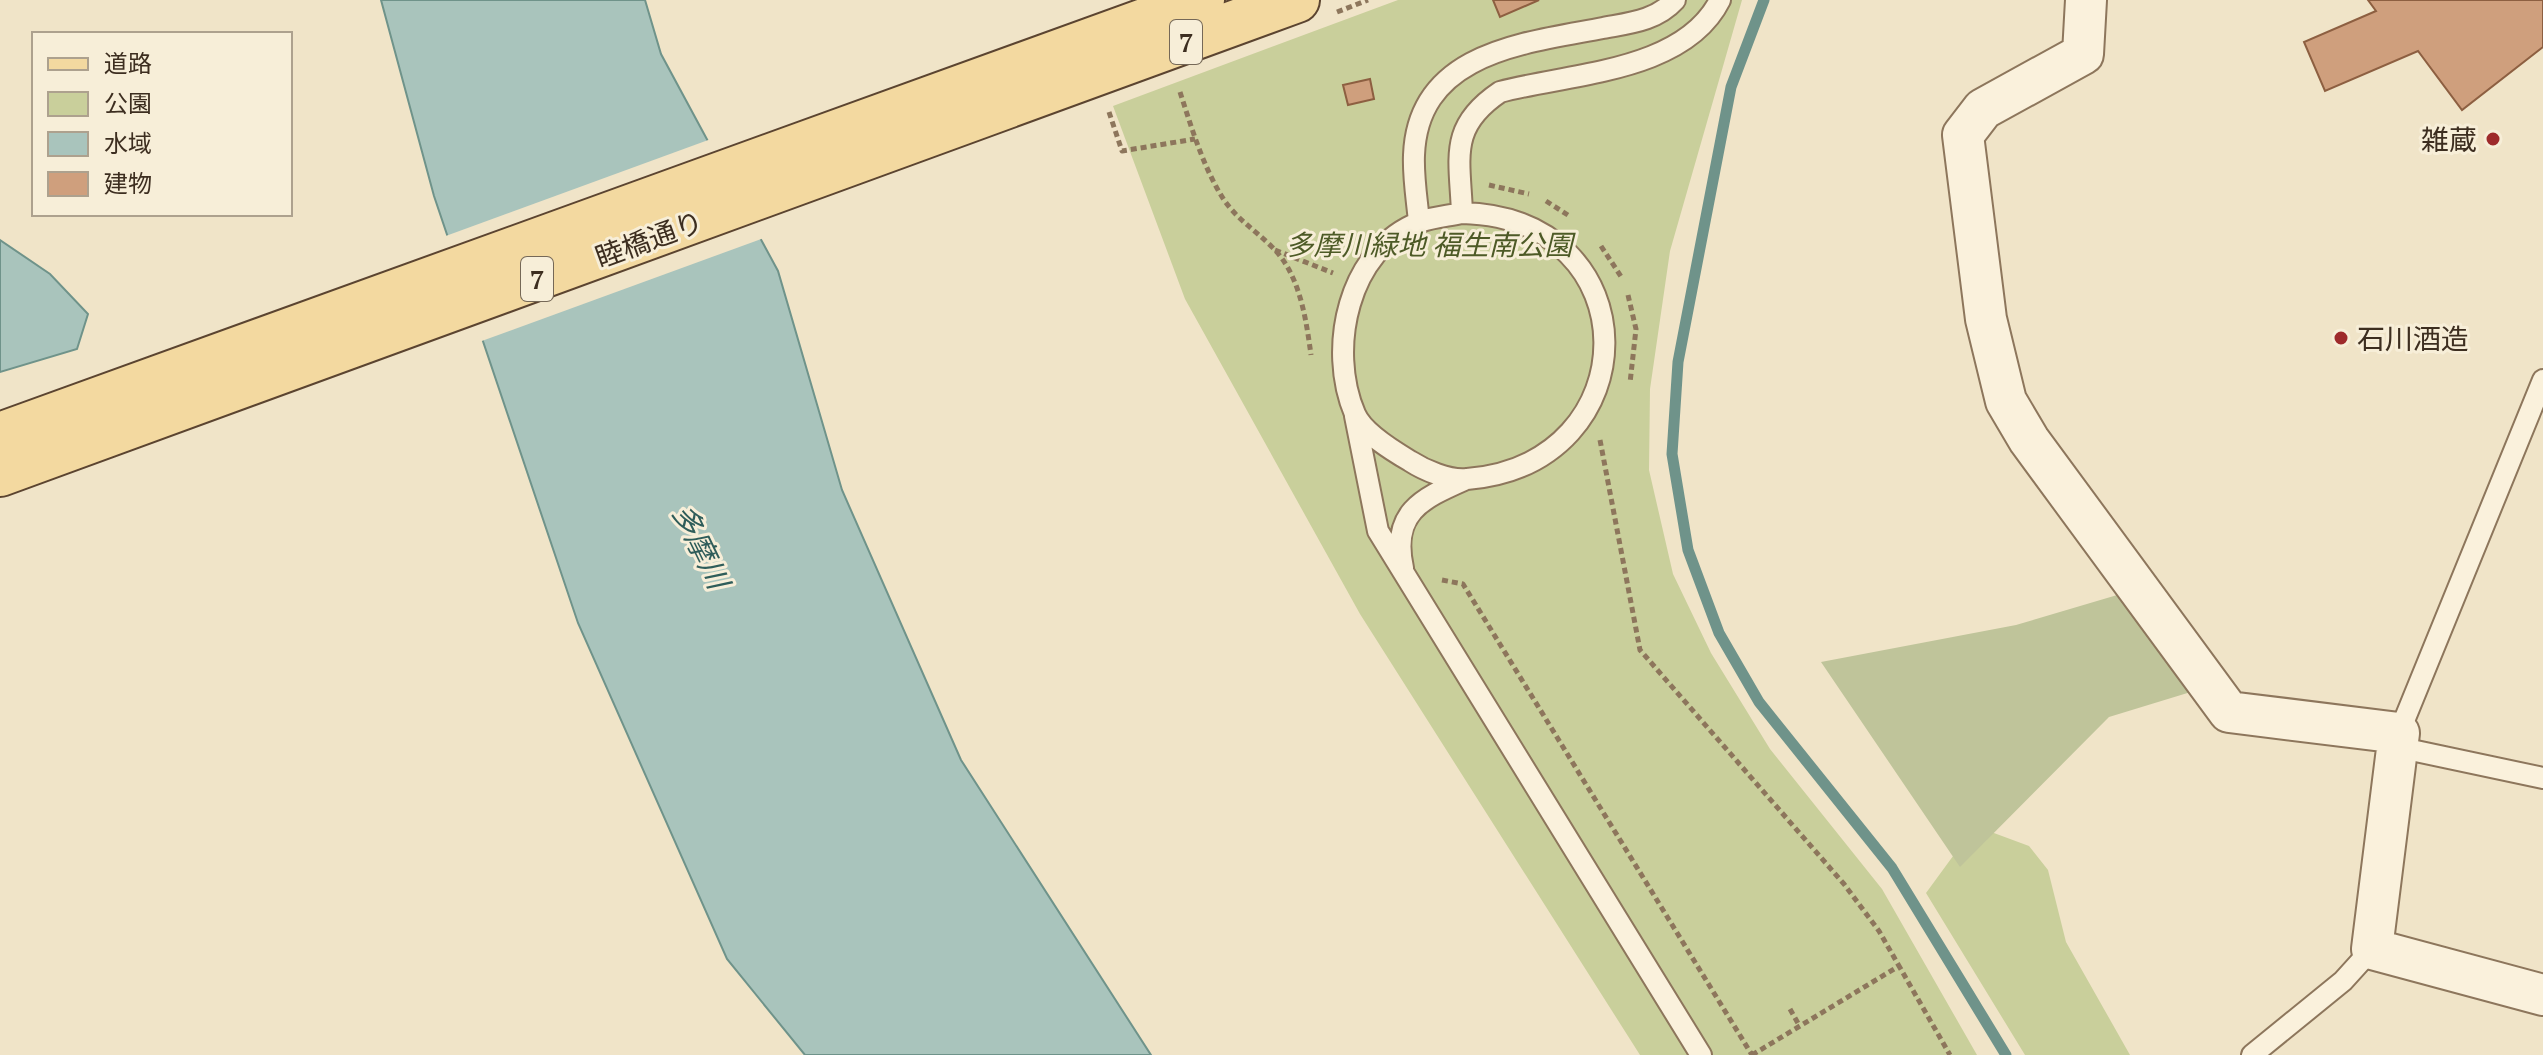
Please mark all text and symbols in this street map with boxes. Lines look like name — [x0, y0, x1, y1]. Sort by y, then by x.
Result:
road number: 7 — [1170, 20, 1202, 64]
legend — [32, 32, 292, 216]
text: 道路 — [104, 47, 152, 79]
text: 公園 — [104, 87, 152, 119]
place label: 雑蔵 — [2421, 121, 2477, 158]
text: 水域 — [104, 127, 152, 159]
marker: 雑蔵 — [2484, 130, 2502, 148]
text: 建物 — [104, 167, 152, 199]
street label: 睦橋通り — [590, 202, 708, 276]
park label: 多摩川緑地 福生南公園 — [1286, 226, 1576, 263]
road number: 7 — [521, 257, 553, 301]
place label: 石川酒造 — [2357, 320, 2469, 357]
marker: 石川酒造 — [2332, 329, 2350, 347]
water label: 多摩川 — [663, 497, 740, 598]

